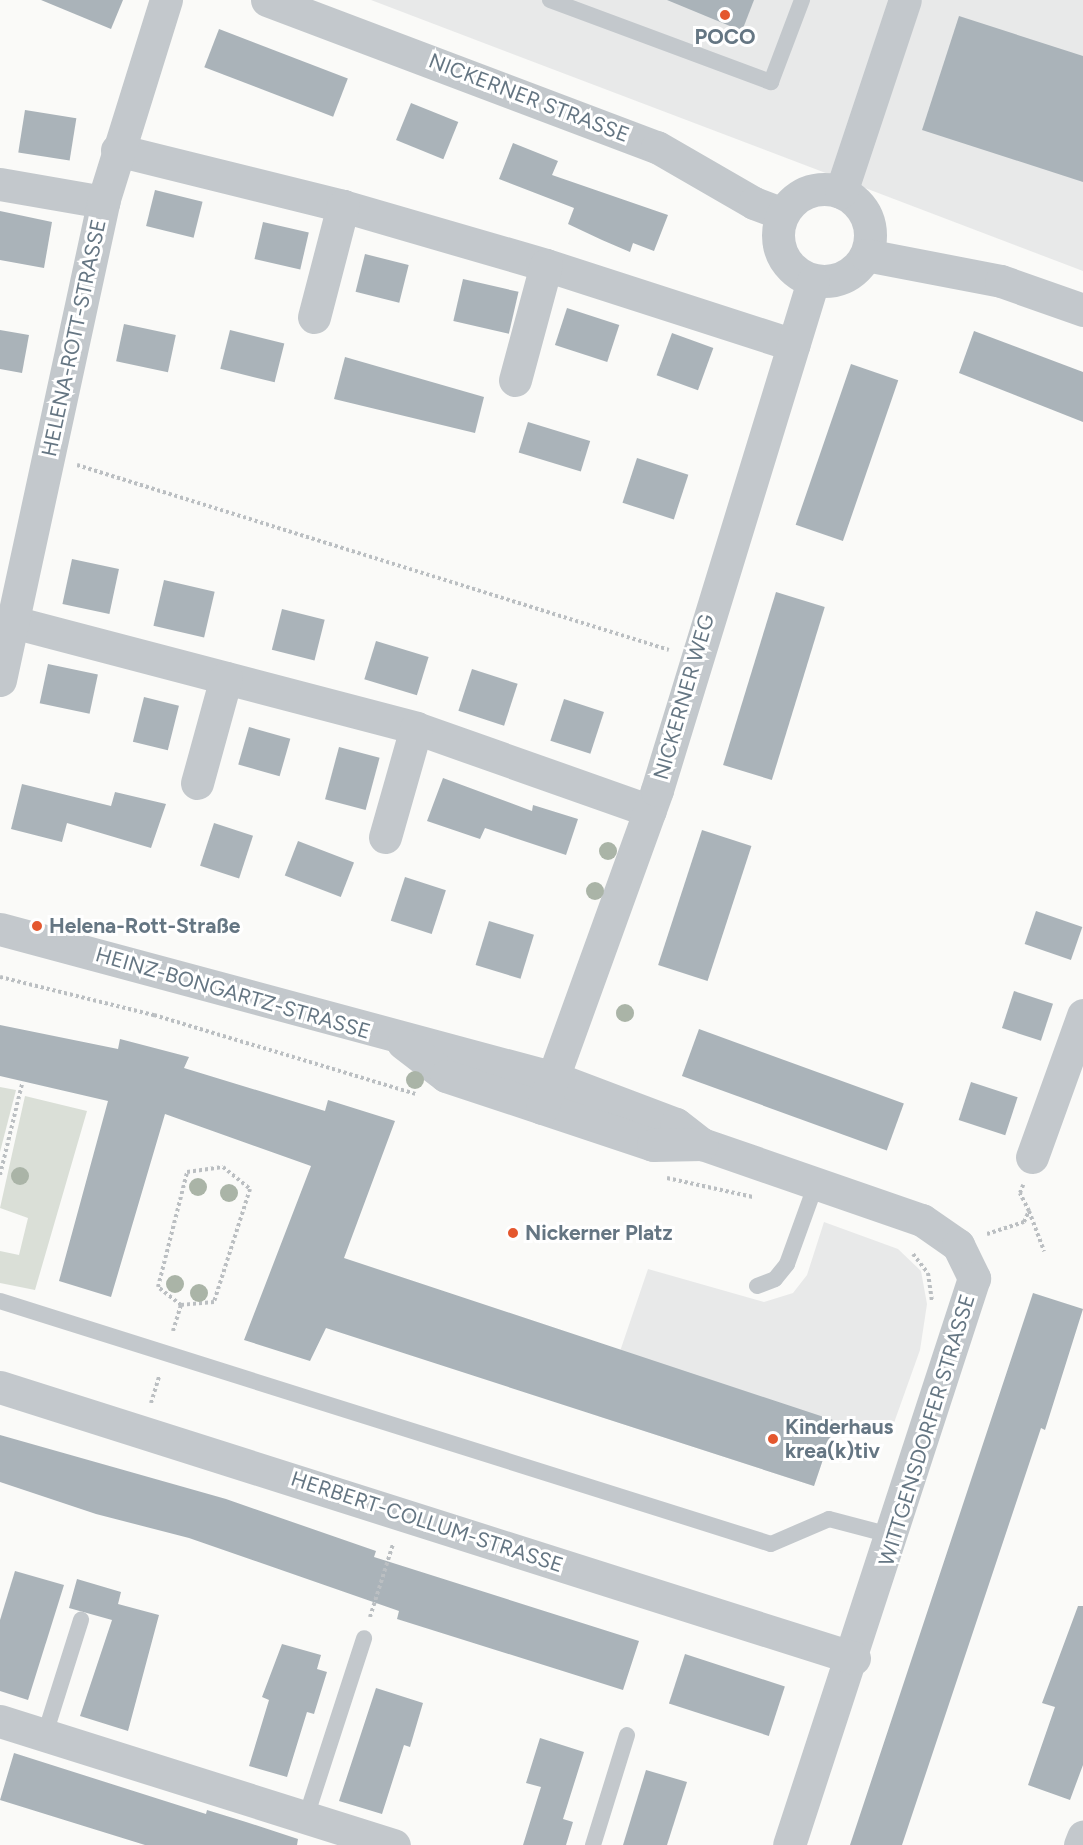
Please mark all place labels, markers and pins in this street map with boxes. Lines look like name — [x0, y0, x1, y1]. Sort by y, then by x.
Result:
marker: POCO — [718, 8, 732, 22]
place label: POCO — [695, 24, 755, 50]
place label: Helena-Rott-Straße — [49, 913, 240, 939]
marker: Helena-Rott-Straße — [30, 919, 44, 933]
place label: Nickerner Platz — [525, 1220, 673, 1246]
marker: Nickerner Platz — [506, 1226, 520, 1240]
place label: Kinderhaus krea(k)tiv — [785, 1414, 893, 1464]
marker: Kinderhaus krea(k)tiv — [766, 1432, 780, 1446]

